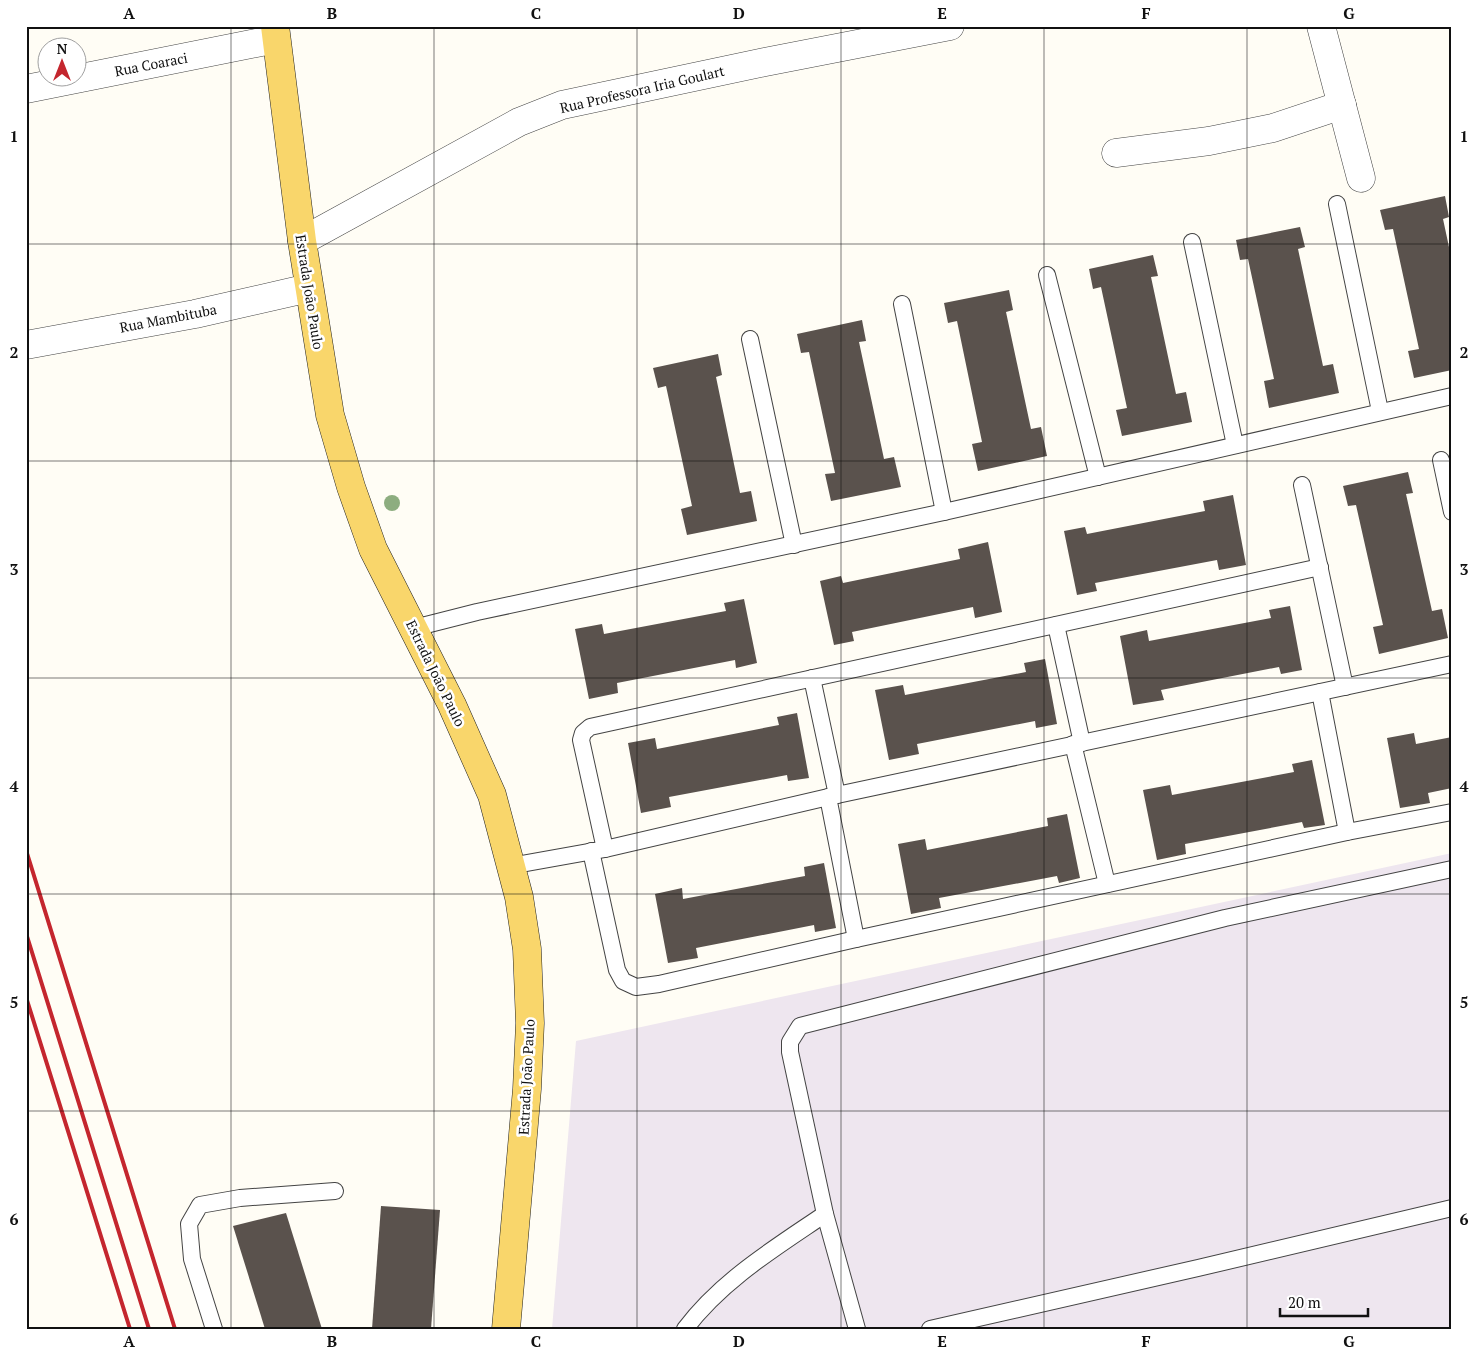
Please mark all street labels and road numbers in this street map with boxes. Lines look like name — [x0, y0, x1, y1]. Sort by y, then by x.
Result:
street label: Rua Coaraci — [113, 48, 189, 80]
street label: Rua Professora Iria Goulart — [558, 61, 727, 117]
street label: Estrada João Paulo — [292, 233, 329, 351]
street label: Rua Mambituba — [118, 299, 218, 337]
street label: Estrada João Paulo — [402, 617, 470, 730]
street label: Estrada João Paulo — [513, 1018, 539, 1136]

